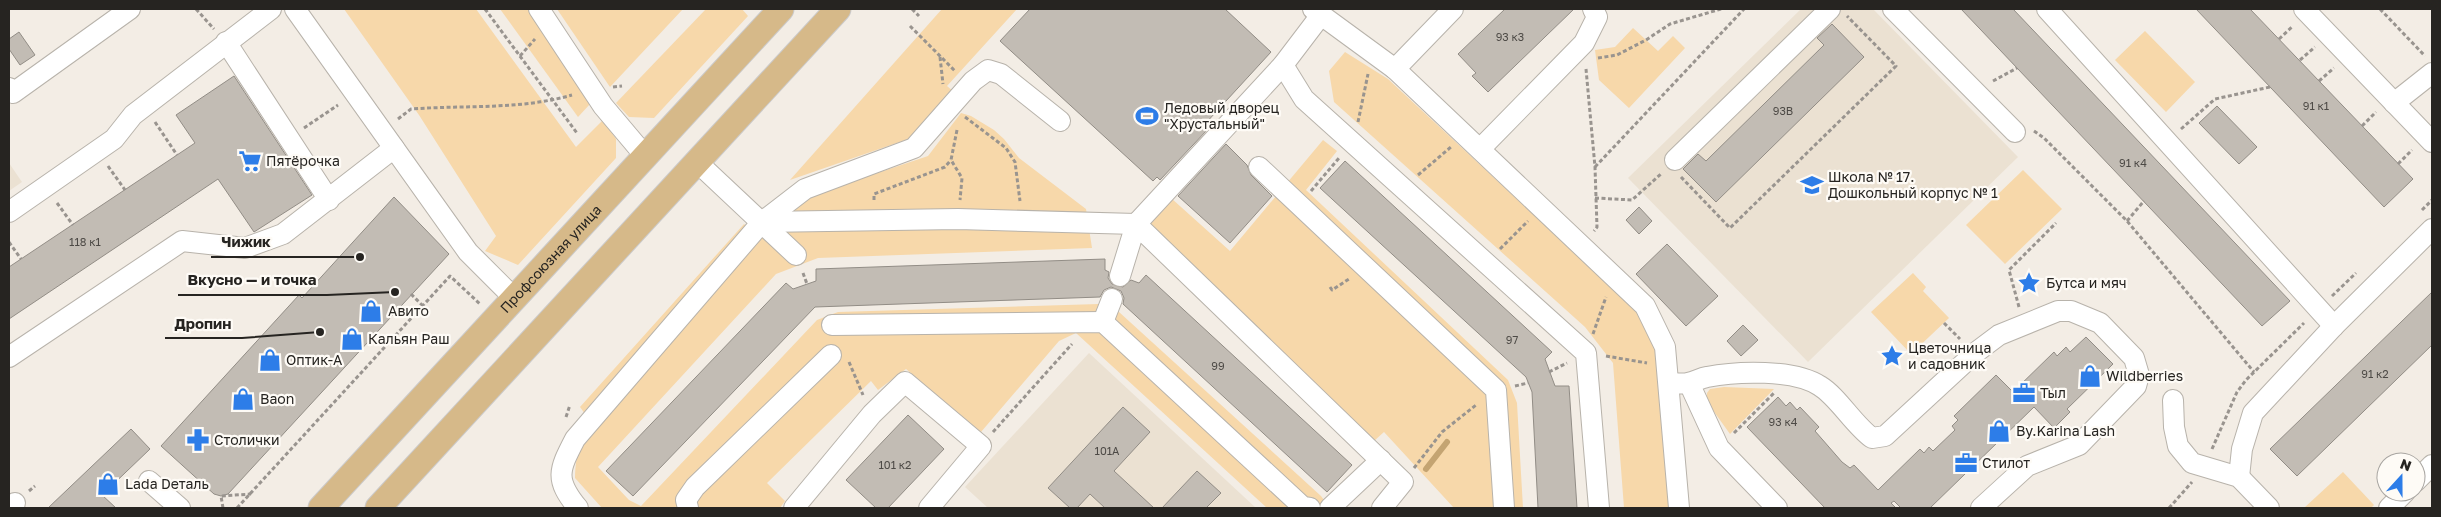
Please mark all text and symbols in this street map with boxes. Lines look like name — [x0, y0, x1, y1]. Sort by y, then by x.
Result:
house number: 93 к3 — [1496, 30, 1524, 43]
place label: Ледовый дворец "Хрустальный" — [1164, 99, 1280, 132]
house number: 91 к1 — [2303, 99, 2329, 112]
sports icon: Ледовый дворец "Хрустальный" — [1134, 103, 1160, 129]
house number: 93В — [1773, 104, 1793, 117]
supermarket icon: Пятёрочка — [237, 148, 263, 174]
place label: Пятёрочка — [266, 152, 340, 169]
house number: 91 к4 — [2119, 156, 2147, 169]
place label: Школа № 17. Дошкольный корпус № 1 — [1828, 168, 1998, 201]
school or university icon: Школа № 17. Дошкольный корпус № 1 — [1799, 172, 1825, 198]
street label: Профсоюзная улица — [496, 201, 605, 316]
callout: Чижик — [211, 227, 281, 257]
text: Чижик — [221, 232, 271, 250]
house number: 118 к1 — [69, 235, 101, 248]
callout: Вкусно — и точка — [178, 265, 327, 295]
text: Вкусно — и точка — [188, 270, 317, 288]
place icon: Бутса и мяч — [2016, 270, 2042, 296]
place label: Бутса и мяч — [2046, 274, 2127, 291]
shop icon: Авито — [358, 298, 384, 324]
place label: Авито — [388, 302, 429, 319]
callout: Дропин — [165, 308, 242, 338]
text: Дропин — [175, 314, 231, 332]
shop icon: Кальян Раш — [339, 326, 365, 352]
place label: Кальян Раш — [368, 330, 450, 347]
house number: 97 — [1506, 333, 1518, 346]
place label: Цветочница и садовник — [1908, 339, 1991, 372]
place icon: Цветочница и садовник — [1879, 343, 1905, 369]
shop icon: Оптик-А — [257, 347, 283, 373]
place label: Оптик-А — [286, 351, 343, 368]
house number: 99 — [1211, 359, 1225, 372]
shop icon: Wildberries — [2077, 363, 2103, 389]
place label: Wildberries — [2106, 367, 2183, 384]
house number: 91 к2 — [2361, 367, 2389, 380]
office icon: Тыл — [2011, 380, 2037, 406]
place label: Тыл — [2040, 384, 2066, 401]
shop icon: Baon — [230, 386, 256, 412]
place label: Baon — [260, 390, 294, 407]
house number: 93 к4 — [1769, 415, 1798, 428]
shop icon: By.Karina Lash — [1986, 418, 2012, 444]
place label: By.Karina Lash — [2016, 422, 2115, 439]
pharmacy icon: Столички — [185, 427, 211, 453]
place label: Столички — [214, 431, 280, 448]
house number: 101А — [1095, 444, 1120, 457]
office icon: Стилот — [1953, 450, 1979, 476]
north arrow — [2376, 452, 2426, 502]
place label: Стилот — [1982, 454, 2030, 471]
text: N — [2398, 455, 2414, 474]
house number: 101 к2 — [879, 458, 911, 471]
shop icon: Lada Dеталь — [95, 471, 121, 497]
place label: Lada Dеталь — [125, 475, 209, 492]

